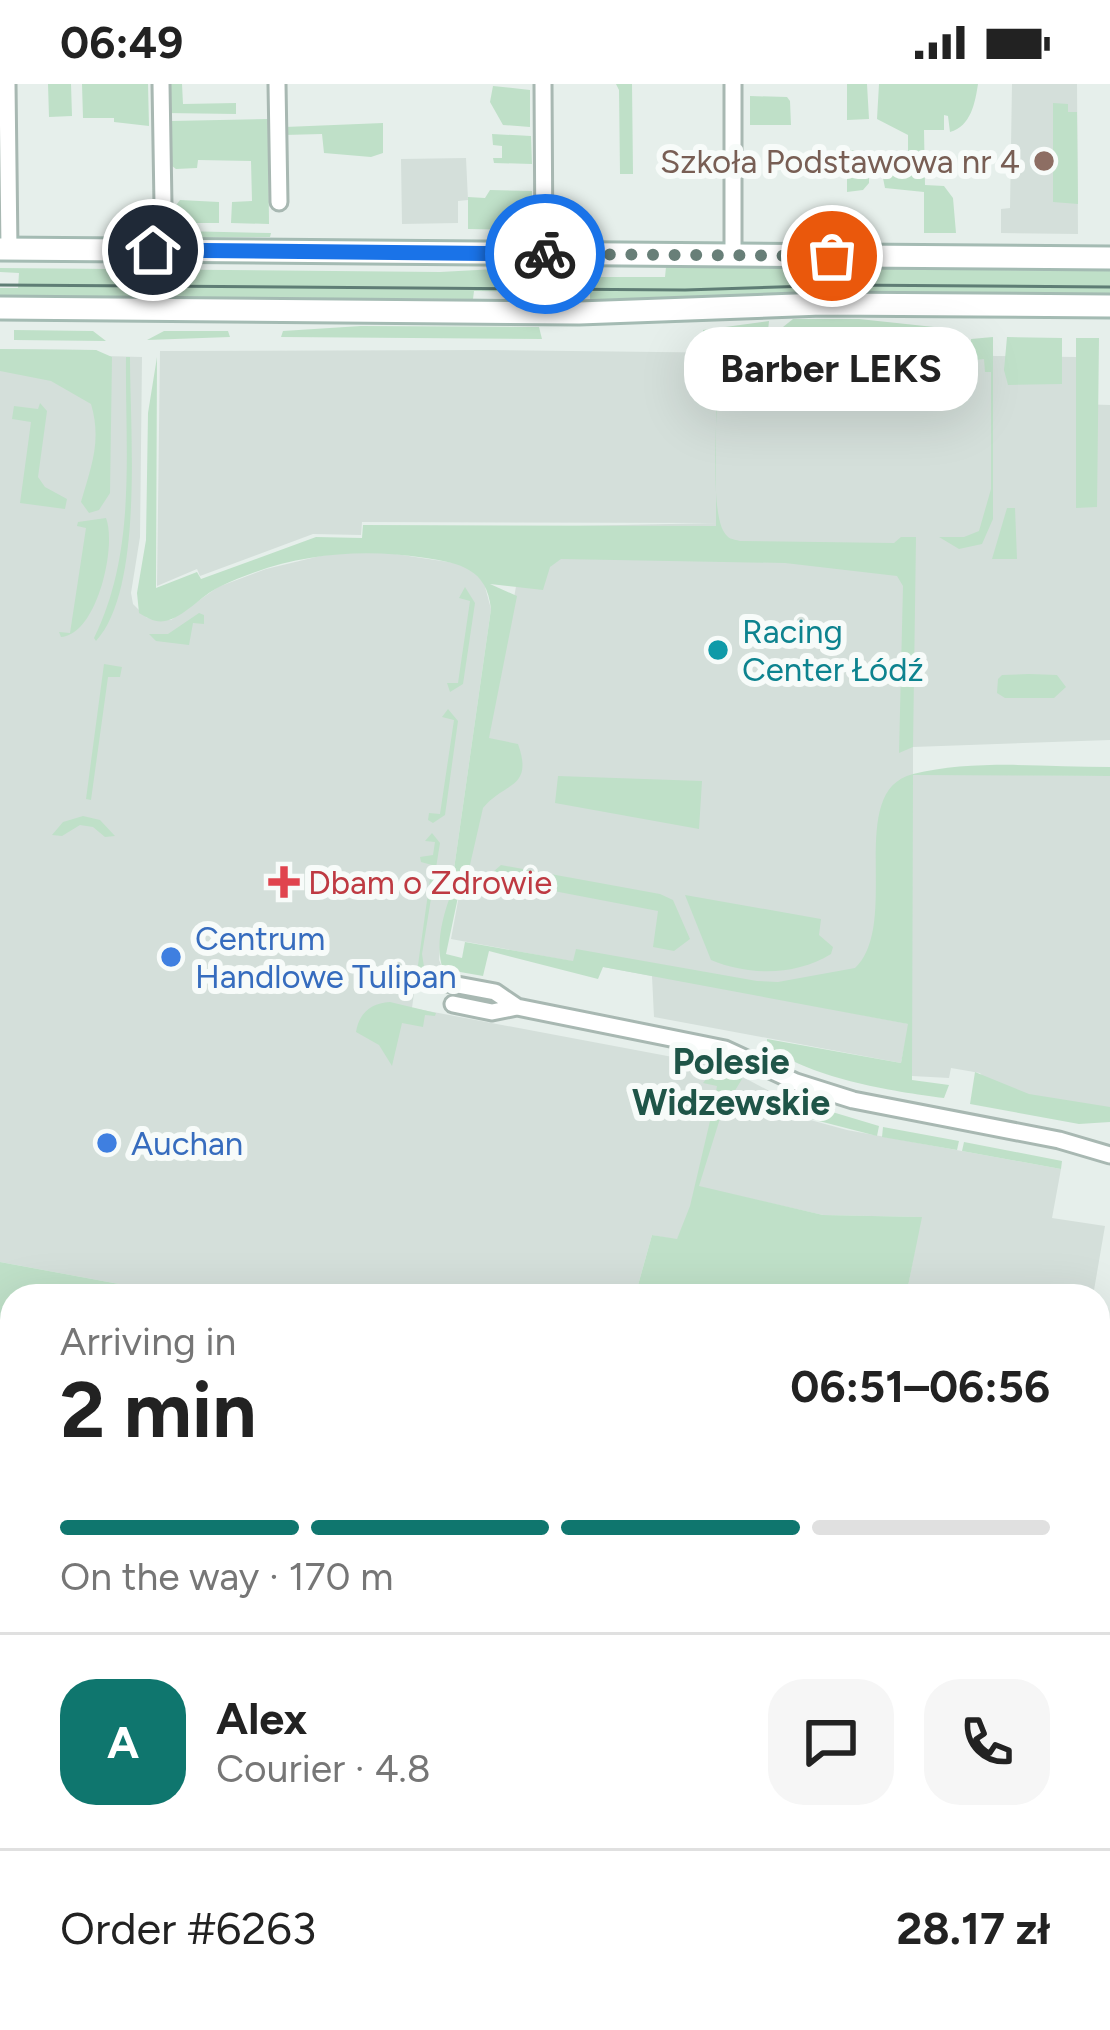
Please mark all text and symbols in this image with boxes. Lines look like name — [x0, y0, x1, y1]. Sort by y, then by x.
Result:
text: 06:49 — [60, 15, 183, 69]
place label: Szkoła Podstawowa nr 4 — [660, 142, 1020, 181]
marker: Szkoła Podstawowa nr 4 — [1031, 148, 1057, 174]
courier — [485, 194, 605, 314]
pin — [102, 199, 204, 301]
pin — [781, 205, 883, 307]
icon: home — [120, 217, 186, 283]
icon: bike — [512, 221, 578, 287]
icon: bag — [799, 223, 865, 289]
callout: Barber LEKS — [685, 328, 979, 412]
text: Barber LEKS — [720, 345, 942, 392]
place label: Racing Center Łódź — [742, 612, 924, 689]
marker: Racing Center Łódź — [705, 637, 731, 663]
place label: Dbam o Zdrowie — [308, 863, 552, 902]
marker: Dbam o Zdrowie — [271, 869, 297, 895]
place label: Centrum Handlowe Tulipan — [195, 919, 457, 996]
marker: Centrum Handlowe Tulipan — [158, 944, 184, 970]
district label: Polesie Widzewskie — [632, 1040, 830, 1124]
place label: Auchan — [131, 1124, 243, 1163]
marker: Auchan — [94, 1130, 120, 1156]
text: Arriving in — [60, 1318, 236, 1365]
text: 06:51–06:56 — [790, 1359, 1050, 1413]
text: 2 min — [60, 1363, 256, 1457]
text: On the way · 170 m — [60, 1553, 393, 1600]
button: chat — [768, 1679, 894, 1805]
button: phone — [924, 1679, 1050, 1805]
text: Alex — [216, 1691, 307, 1745]
text: A — [107, 1715, 139, 1769]
text: Courier · 4.8 — [216, 1745, 431, 1792]
text: Order #6263 — [60, 1901, 316, 1955]
text: 28.17 zł — [896, 1901, 1050, 1955]

